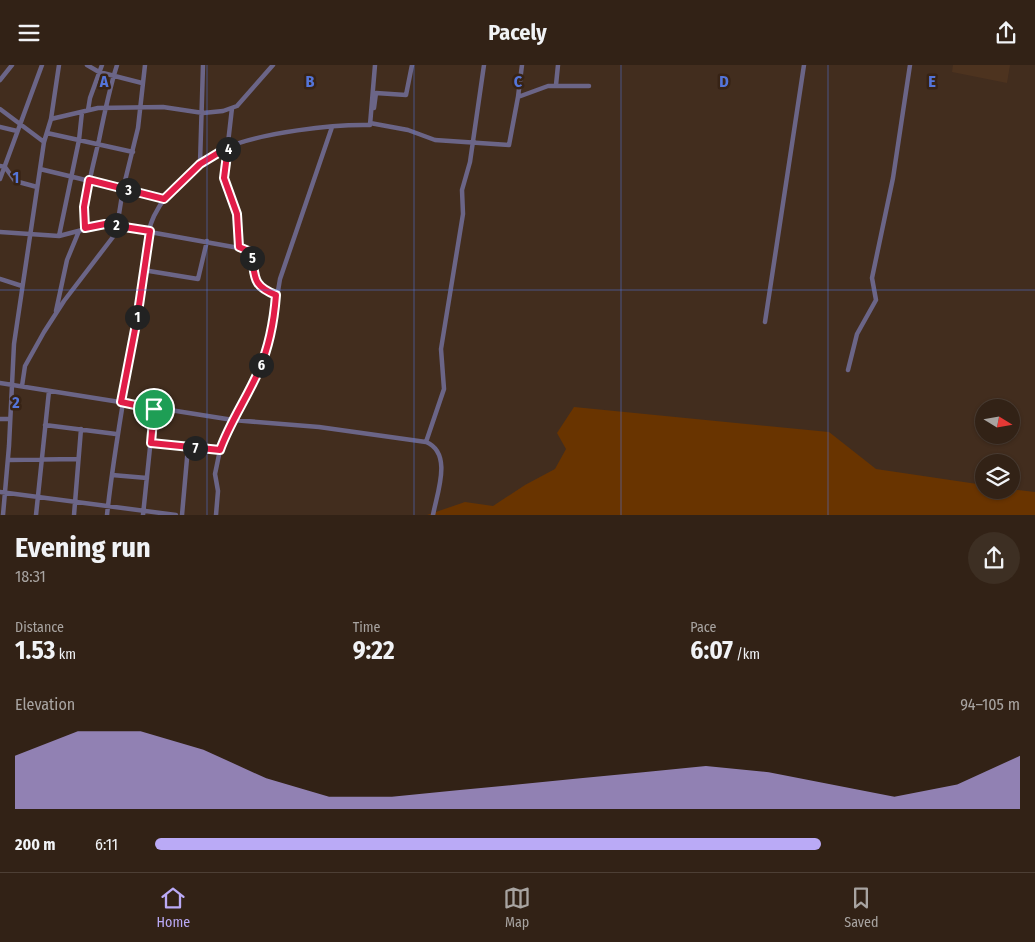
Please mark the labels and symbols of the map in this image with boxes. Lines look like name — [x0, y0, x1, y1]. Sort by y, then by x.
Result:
text: A — [99, 72, 109, 91]
text: B — [306, 72, 315, 91]
text: C — [514, 72, 523, 91]
text: D — [719, 72, 729, 91]
text: E — [928, 72, 936, 91]
pin: 4 — [216, 137, 240, 161]
text: 1 — [13, 168, 19, 187]
pin: 3 — [116, 177, 140, 203]
pin: 2 — [104, 213, 128, 237]
pin: 5 — [240, 245, 264, 271]
pin: 1 — [124, 305, 150, 329]
pin: 6 — [248, 353, 274, 377]
pin — [133, 388, 175, 430]
text: 2 — [11, 393, 20, 412]
north arrow — [975, 399, 1020, 444]
pin: 7 — [182, 435, 208, 461]

